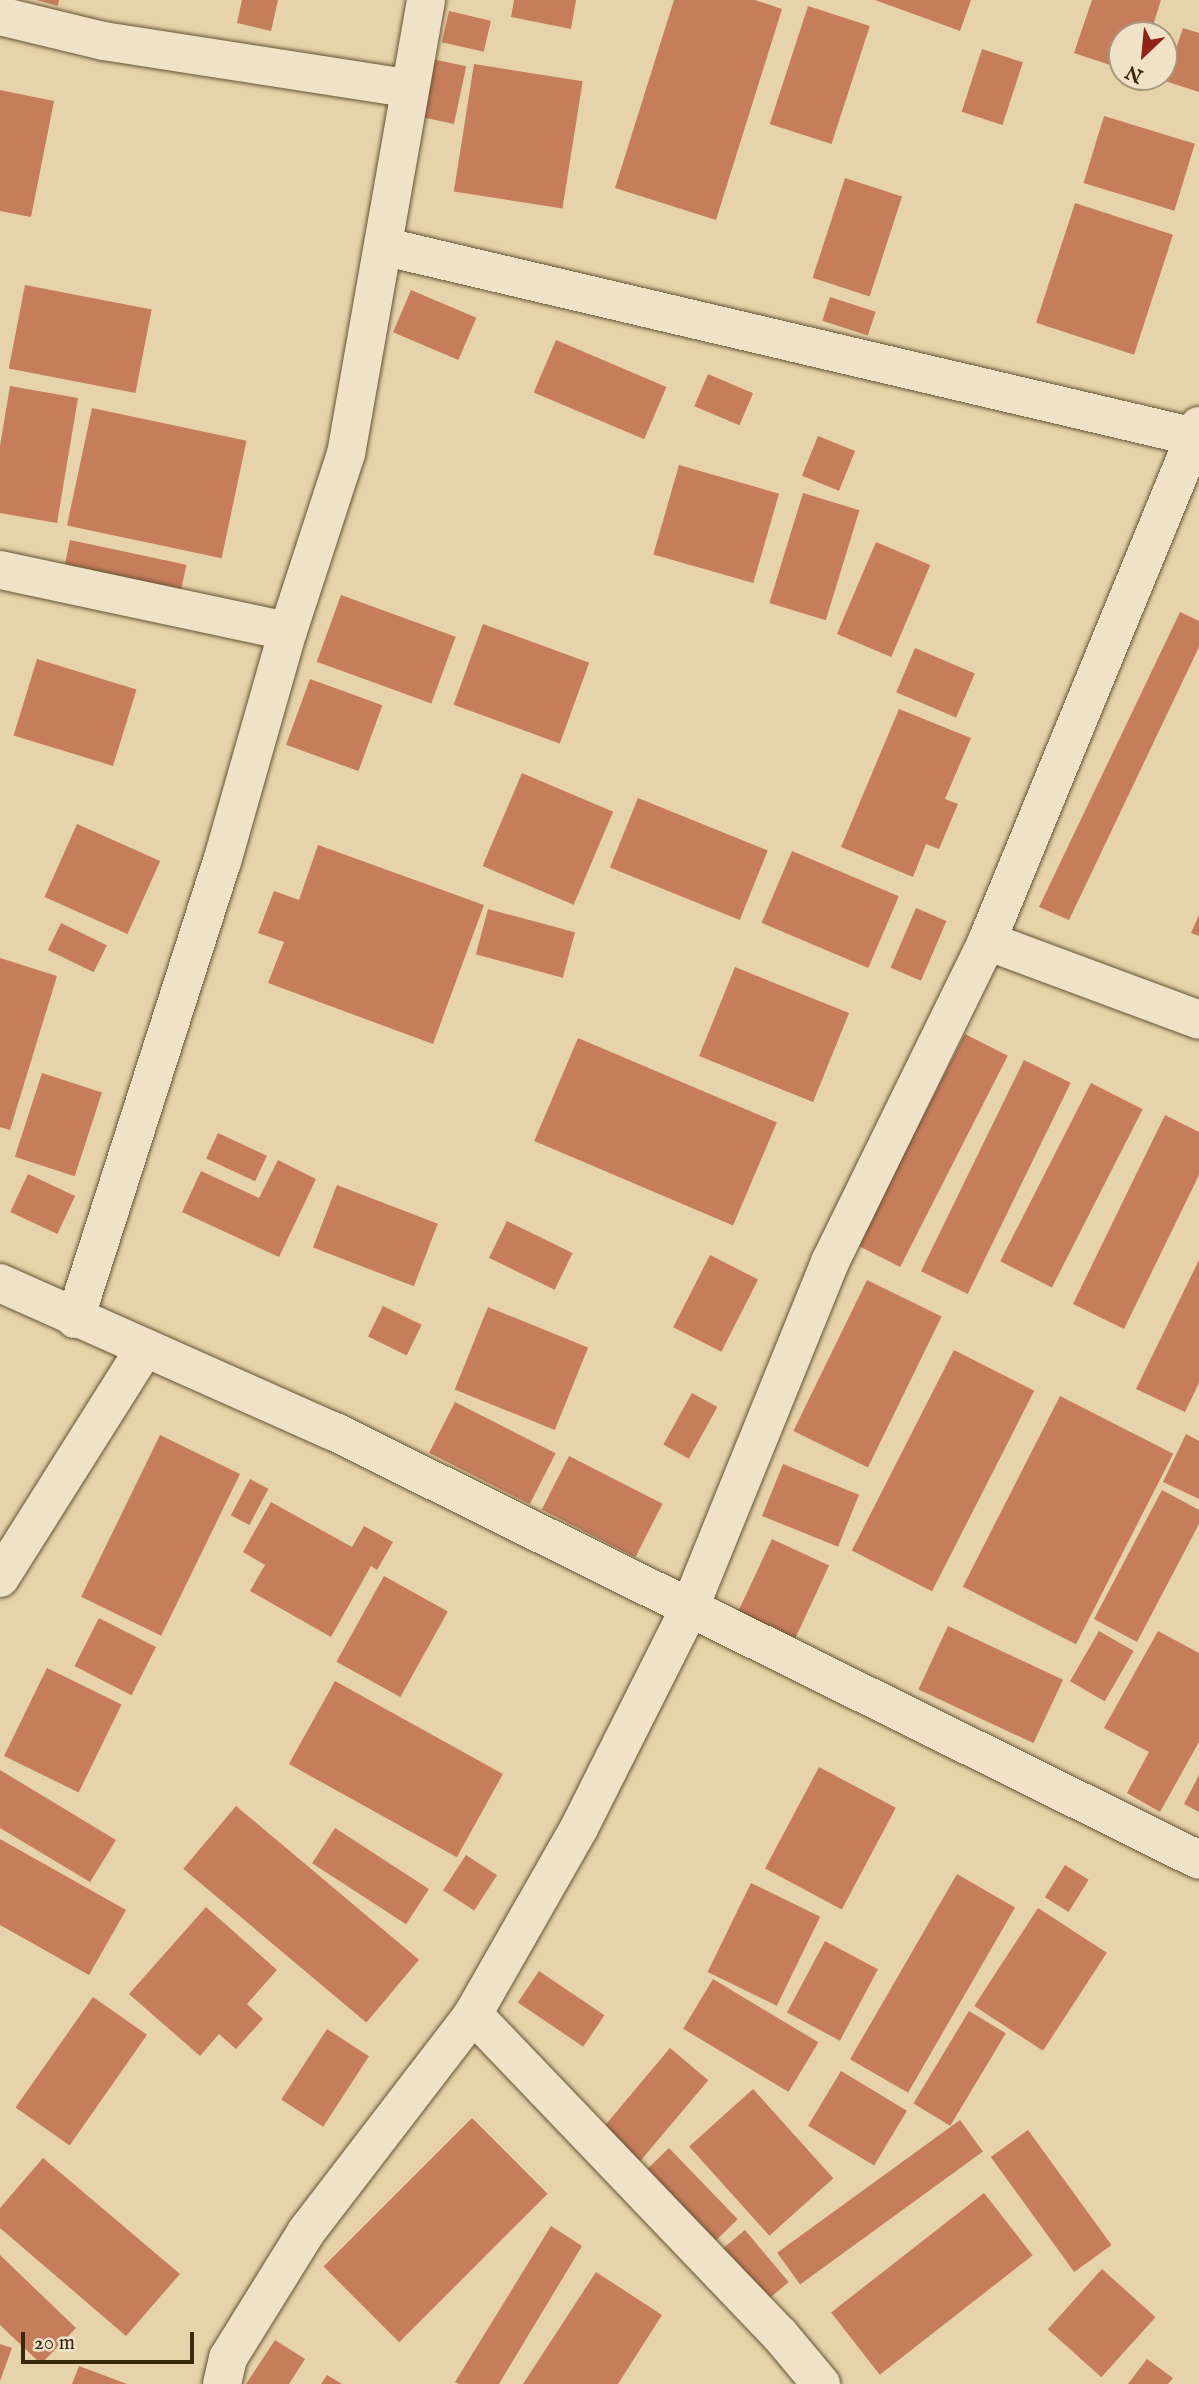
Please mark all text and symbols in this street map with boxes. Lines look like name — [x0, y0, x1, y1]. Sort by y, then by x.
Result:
north arrow — [1108, 21, 1178, 91]
text: N — [1122, 59, 1147, 87]
scale bar — [24, 2318, 198, 2362]
text: 20 m — [34, 2330, 75, 2357]

